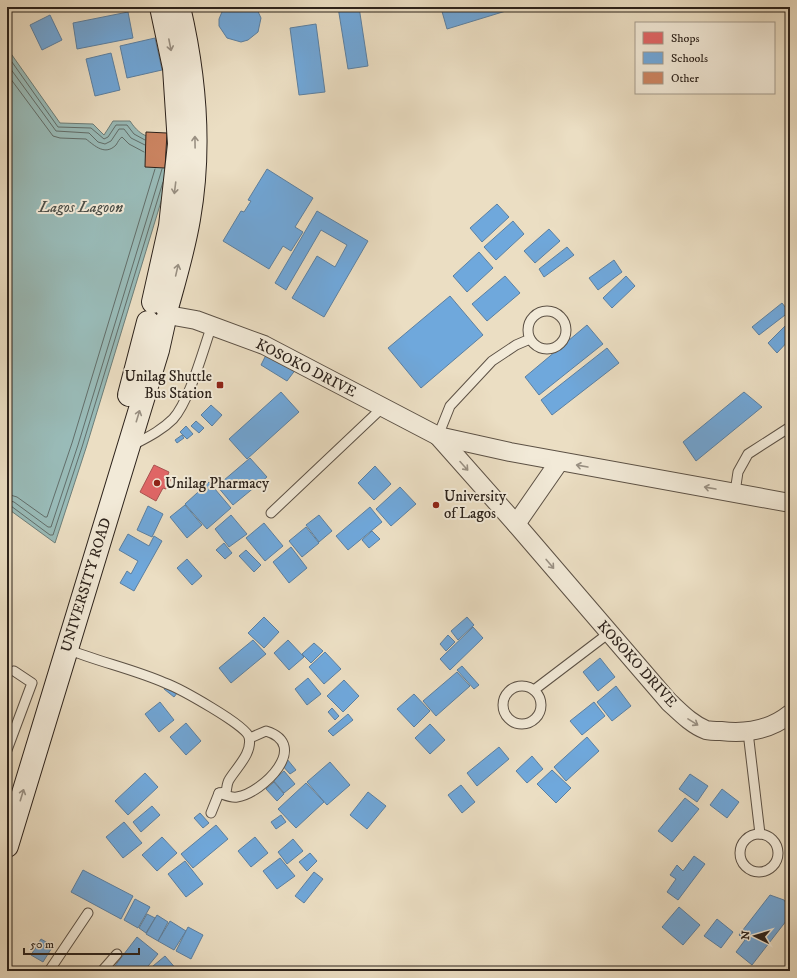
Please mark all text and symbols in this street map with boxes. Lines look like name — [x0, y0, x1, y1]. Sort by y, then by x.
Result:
legend — [635, 22, 775, 94]
text: Shops — [671, 31, 699, 46]
one-way arrow — [166, 38, 174, 51]
text: Schools — [671, 51, 708, 66]
text: Other — [671, 71, 700, 86]
one-way arrow — [191, 136, 199, 149]
one-way arrow — [171, 181, 178, 194]
water label: Lagos Lagoon — [38, 197, 123, 217]
one-way arrow — [174, 264, 182, 277]
street label: KOSOKO DRIVE — [252, 334, 360, 402]
place label: Unilag Shuttle Bus Station — [124, 367, 212, 403]
marker: Unilag Shuttle Bus Station — [215, 380, 225, 390]
one-way arrow — [135, 410, 142, 423]
one-way arrow — [460, 460, 469, 471]
one-way arrow — [576, 461, 589, 469]
place label: Unilag Pharmacy — [165, 474, 270, 493]
marker: Unilag Pharmacy — [152, 478, 162, 488]
one-way arrow — [704, 484, 717, 492]
place label: University of Lagos — [444, 487, 507, 523]
marker: University of Lagos — [431, 500, 441, 510]
street label: UNIVERSITY ROAD — [57, 516, 115, 654]
one-way arrow — [545, 558, 554, 569]
street label: KOSOKO DRIVE — [593, 617, 681, 712]
one-way arrow — [687, 718, 698, 726]
one-way arrow — [19, 789, 26, 802]
north arrow — [735, 916, 775, 956]
scale bar — [24, 930, 139, 956]
text: N — [739, 930, 753, 940]
text: 50 m — [30, 937, 54, 952]

